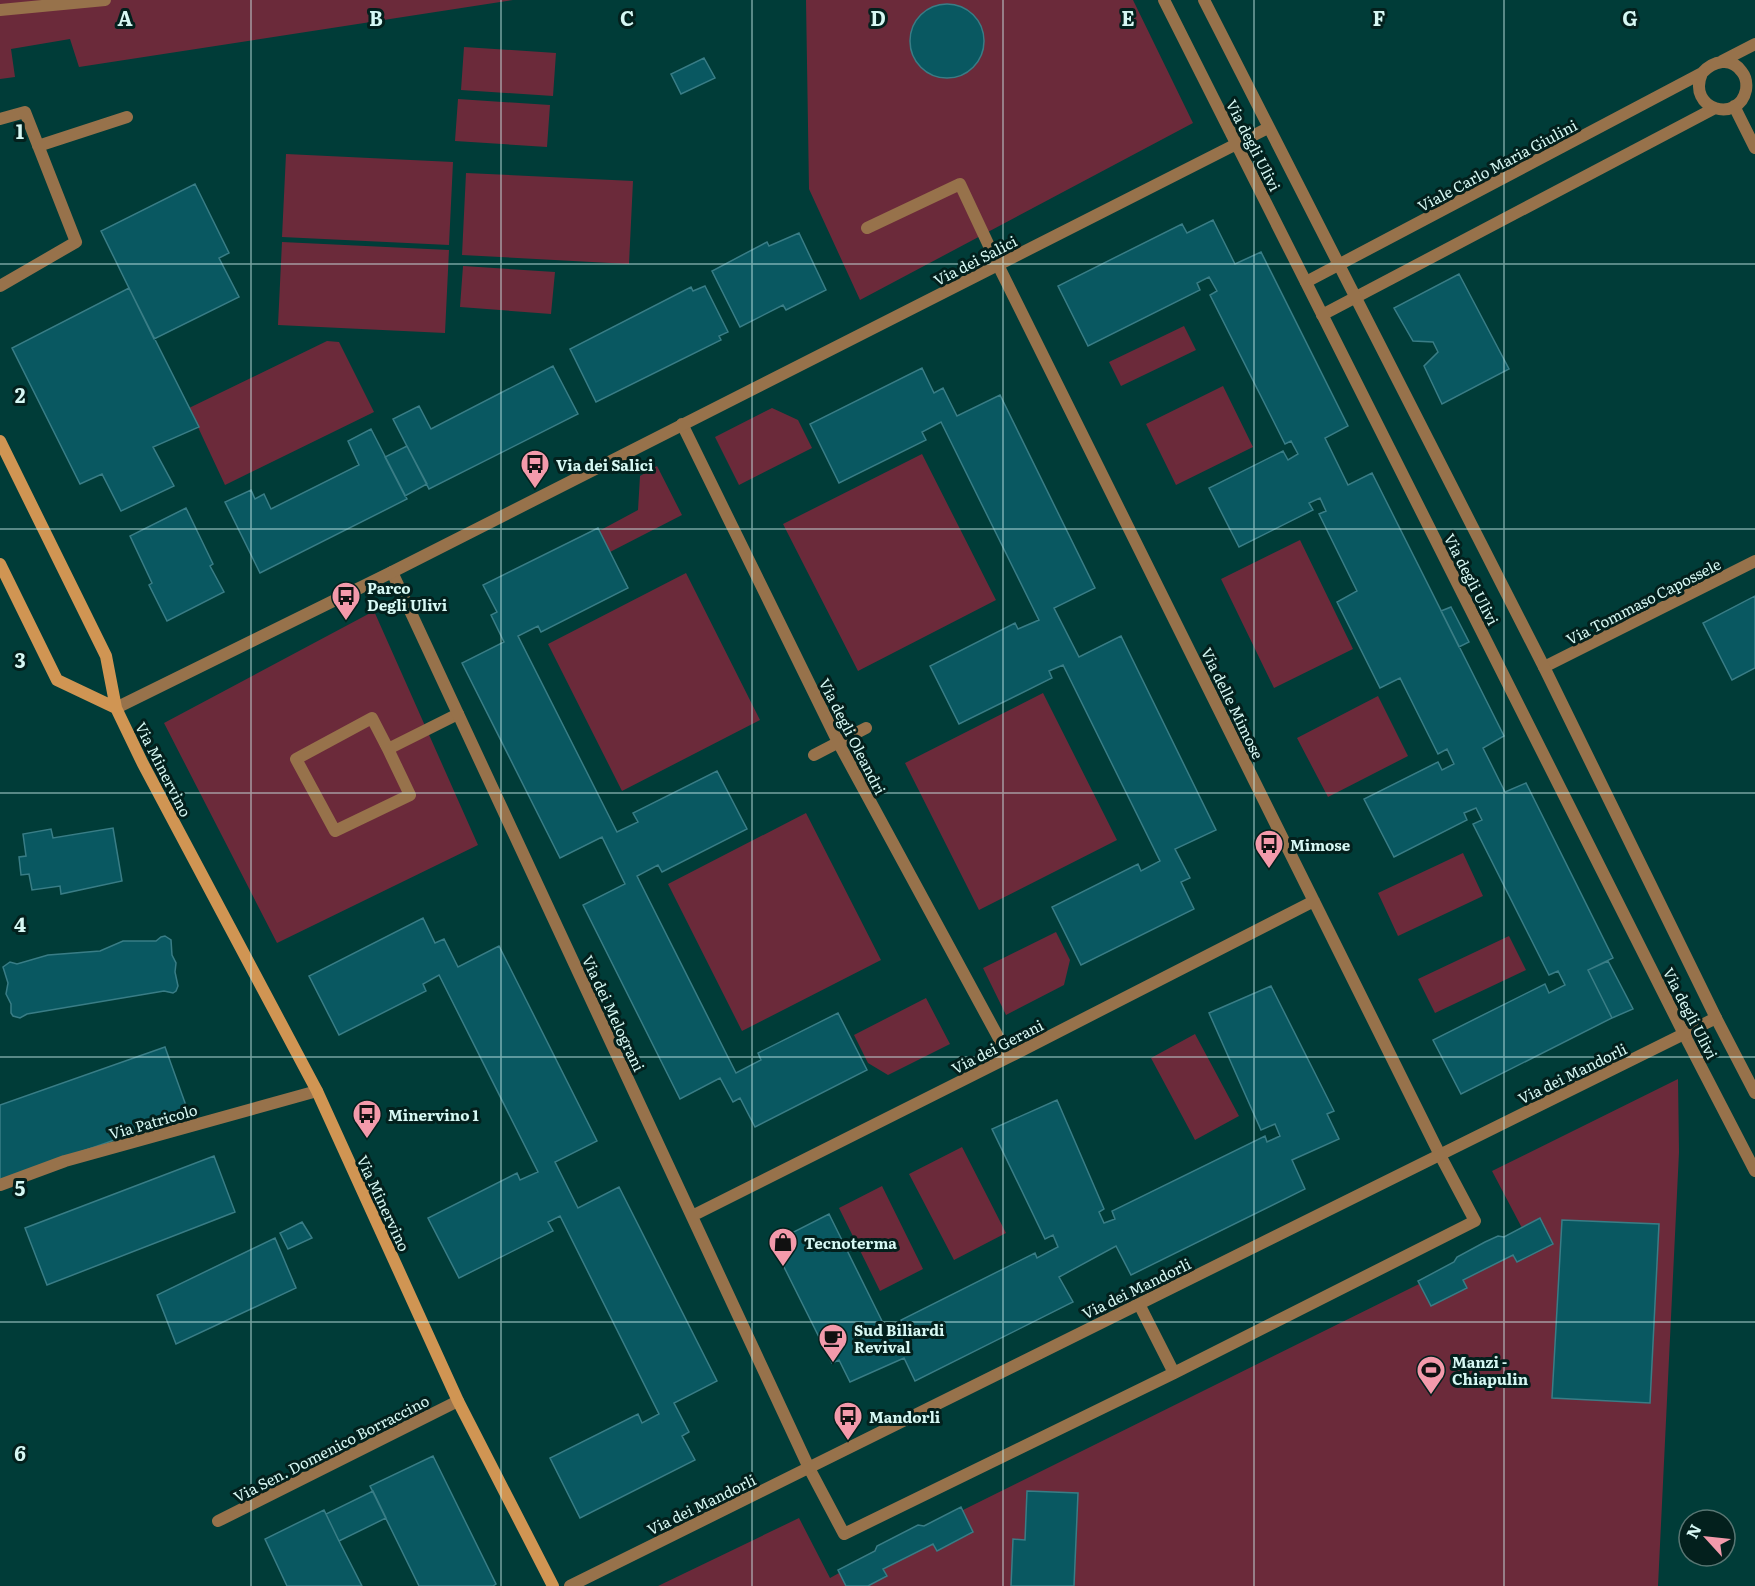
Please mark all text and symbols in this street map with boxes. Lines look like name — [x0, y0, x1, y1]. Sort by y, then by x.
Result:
text: A — [117, 2, 133, 32]
text: B — [369, 2, 383, 32]
text: C — [620, 2, 634, 32]
text: D — [870, 2, 886, 32]
text: E — [1121, 2, 1135, 32]
text: F — [1373, 2, 1386, 32]
text: G — [1622, 2, 1638, 32]
street label: Via degli Ulivi — [1221, 95, 1287, 195]
street label: Viale Carlo Maria Giulini — [1413, 113, 1581, 217]
text: 1 — [16, 115, 24, 145]
street label: Via dei Salici — [929, 229, 1021, 291]
text: 2 — [15, 379, 26, 409]
bus stop icon: Via dei Salici — [519, 448, 551, 490]
place label: Via dei Salici — [556, 453, 654, 476]
street label: Via degli Ulivi — [1439, 529, 1505, 629]
street label: Via Tommaso Capossele — [1562, 552, 1725, 650]
place label: Parco Degli Ulivi — [367, 576, 448, 616]
bus stop icon: Parco Degli Ulivi — [330, 580, 362, 622]
street label: Via delle Mimose — [1196, 643, 1270, 763]
text: 3 — [14, 644, 26, 674]
street label: Via degli Oleandri — [814, 674, 892, 798]
street label: Via Minervino — [130, 717, 198, 821]
bus stop icon: Mimose — [1253, 828, 1285, 870]
place label: Mimose — [1290, 833, 1351, 856]
text: 4 — [14, 908, 26, 938]
street label: Via dei Melograni — [577, 951, 651, 1075]
street label: Via degli Ulivi — [1658, 963, 1724, 1063]
street label: Via dei Gerani — [947, 1013, 1047, 1079]
street label: Via dei Mandorli — [1514, 1037, 1630, 1109]
street label: Via Patricolo — [106, 1097, 200, 1145]
bus stop icon: Minervino 1 — [351, 1098, 383, 1140]
place label: Minervino 1 — [388, 1103, 479, 1126]
street label: Via Minervino — [352, 1151, 416, 1255]
text: 5 — [15, 1172, 26, 1202]
shop icon: Tecnoterma — [767, 1226, 799, 1268]
place label: Tecnoterma — [804, 1231, 897, 1254]
street label: Via dei Mandorli — [1078, 1252, 1194, 1324]
place label: Sud Biliardi Revival — [854, 1318, 945, 1358]
cafe icon: Sud Biliardi Revival — [817, 1322, 849, 1364]
place label: Manzi - Chiapulin — [1452, 1350, 1529, 1390]
sports icon: Manzi - Chiapulin — [1415, 1354, 1447, 1396]
street label: Via Sen. Domenico Borraccino — [229, 1388, 433, 1508]
bus stop icon: Mandorli — [832, 1400, 864, 1442]
place label: Mandorli — [869, 1405, 941, 1428]
text: 6 — [14, 1437, 26, 1467]
street label: Via dei Mandorli — [643, 1468, 759, 1540]
north arrow — [1677, 1508, 1737, 1568]
text: N — [1679, 1519, 1706, 1542]

